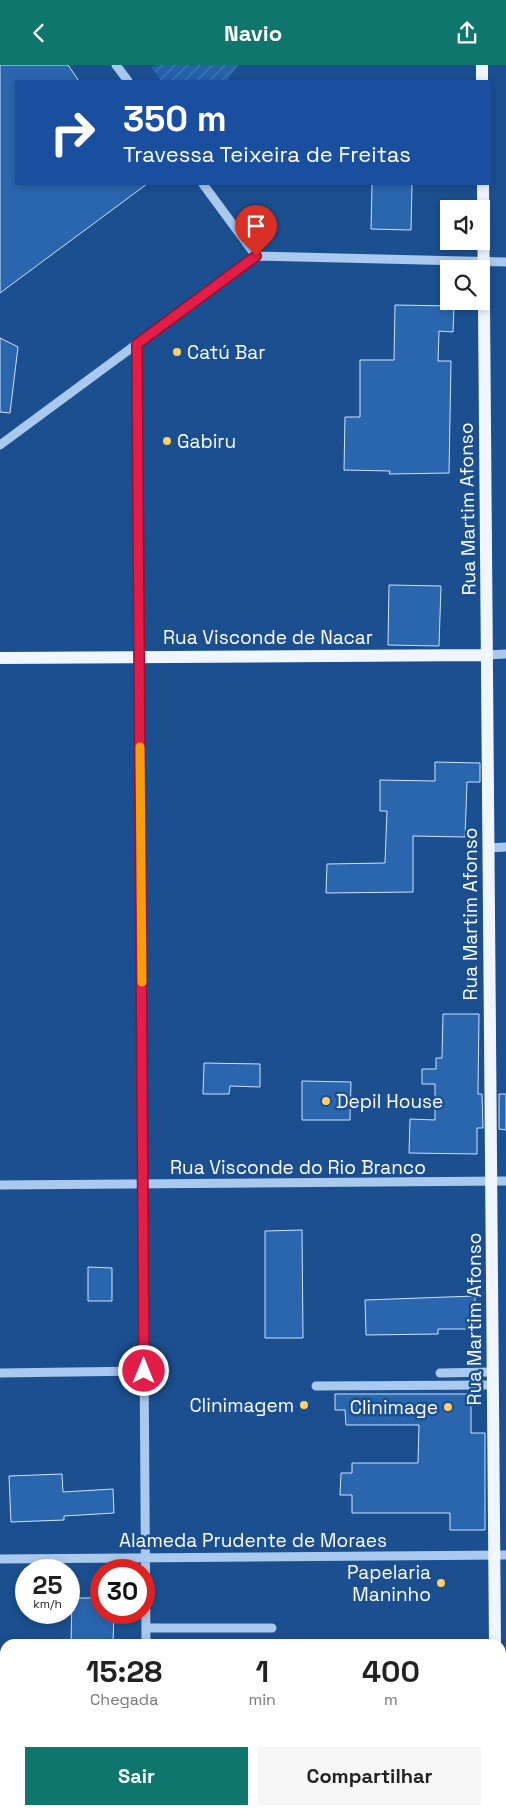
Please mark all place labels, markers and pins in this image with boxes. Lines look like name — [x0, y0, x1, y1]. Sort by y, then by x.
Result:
pin — [235, 205, 277, 256]
place label: Catú Bar — [187, 340, 265, 365]
marker: Catú Bar — [171, 346, 183, 358]
place label: Gabiru — [177, 429, 236, 454]
marker: Gabiru — [161, 435, 173, 447]
place label: Depil House — [336, 1089, 443, 1114]
marker: Depil House — [320, 1095, 332, 1107]
place label: Clinimagem — [189, 1393, 294, 1418]
place label: Clinimage — [350, 1395, 438, 1420]
marker: Clinimagem — [298, 1399, 310, 1411]
marker: Clinimage — [442, 1401, 454, 1413]
place label: Papelaria Maninho — [347, 1560, 431, 1607]
marker: Papelaria Maninho — [435, 1577, 447, 1589]

